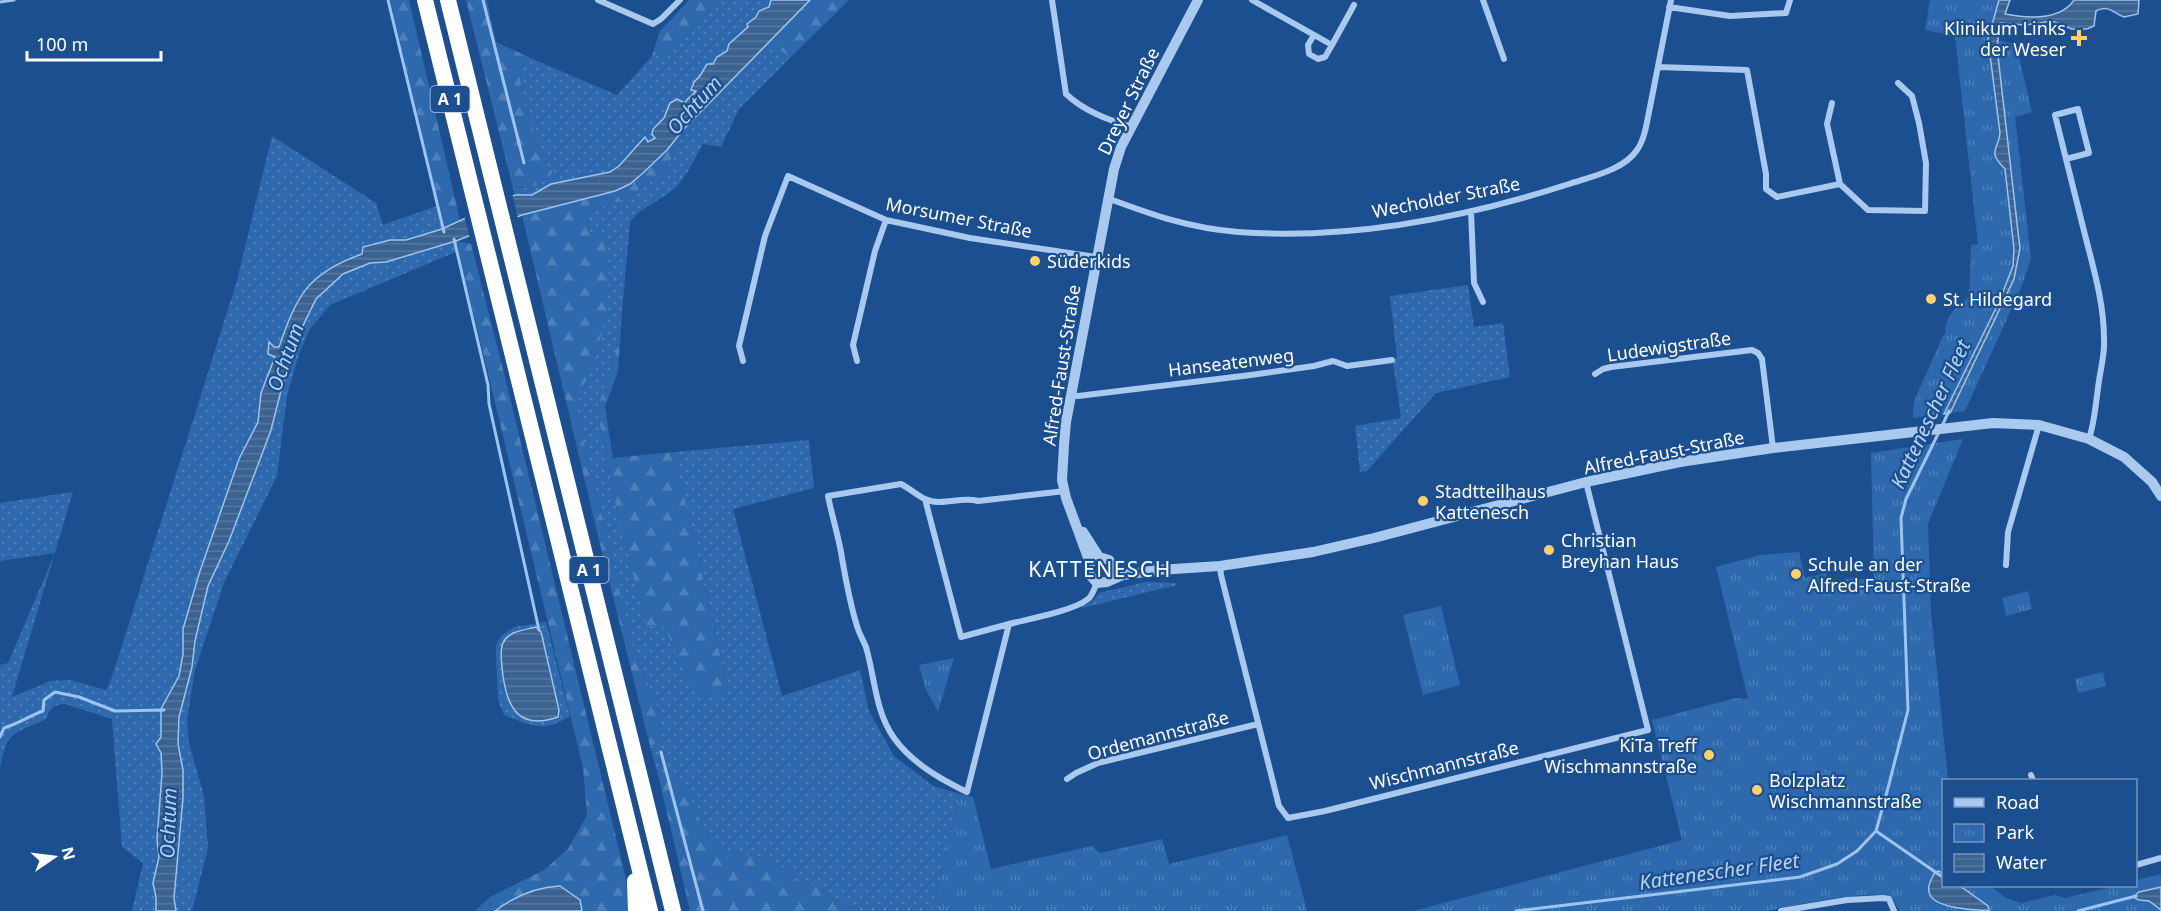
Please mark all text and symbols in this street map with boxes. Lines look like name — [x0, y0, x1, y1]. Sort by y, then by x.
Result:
place label: Klinikum Links der Weser — [1944, 16, 2067, 61]
scale bar — [27, 24, 160, 62]
marker: Klinikum Links der Weser — [2070, 29, 2088, 47]
text: 100 m — [36, 32, 88, 56]
street label: Dreyer Straße — [1092, 43, 1164, 159]
water label: Ochtum — [660, 70, 728, 140]
road number: A 1 — [430, 86, 470, 112]
street label: Wecholder Straße — [1370, 171, 1522, 223]
street label: Morsumer Straße — [884, 191, 1034, 243]
place label: Süderkids — [1047, 249, 1131, 273]
marker: Süderkids — [1028, 254, 1042, 268]
street label: Alfred-Faust-Straße — [1036, 283, 1086, 447]
place label: St. Hildegard — [1943, 287, 2052, 311]
marker: St. Hildegard — [1924, 292, 1938, 306]
water label: Ochtum — [260, 319, 310, 395]
street label: Ludewigstraße — [1605, 325, 1733, 367]
water label: Kattenescher Fleet — [1884, 334, 1977, 493]
street label: Hanseatenweg — [1167, 342, 1295, 382]
street label: Alfred-Faust-Straße — [1582, 425, 1746, 479]
place label: Stadtteilhaus Kattenesch — [1435, 479, 1546, 524]
marker: Stadtteilhaus Kattenesch — [1416, 494, 1430, 508]
place label: Christian Breyhan Haus — [1561, 528, 1679, 573]
marker: Christian Breyhan Haus — [1542, 543, 1556, 557]
place label: Schule an der Alfred-Faust-Straße — [1808, 552, 1971, 597]
district label: KATTENESCH — [1028, 555, 1172, 583]
road number: A 1 — [570, 557, 608, 583]
marker: Schule an der Alfred-Faust-Straße — [1789, 567, 1803, 581]
street label: Ordemannstraße — [1085, 705, 1231, 765]
place label: KiTa Treff Wischmannstraße — [1544, 733, 1699, 778]
street label: Wischmannstraße — [1367, 735, 1521, 795]
marker: KiTa Treff Wischmannstraße — [1702, 748, 1716, 762]
place label: Bolzplatz Wischmannstraße — [1769, 768, 1922, 813]
legend — [1942, 779, 2137, 887]
marker: Bolzplatz Wischmannstraße — [1750, 783, 1764, 797]
water label: Ochtum — [153, 787, 183, 859]
text: Road — [1996, 790, 2039, 814]
text: Park — [1996, 820, 2034, 844]
north arrow — [24, 827, 84, 887]
text: N — [56, 844, 81, 862]
water label: Kattenescher Fleet — [1637, 846, 1802, 896]
text: Water — [1996, 850, 2047, 874]

